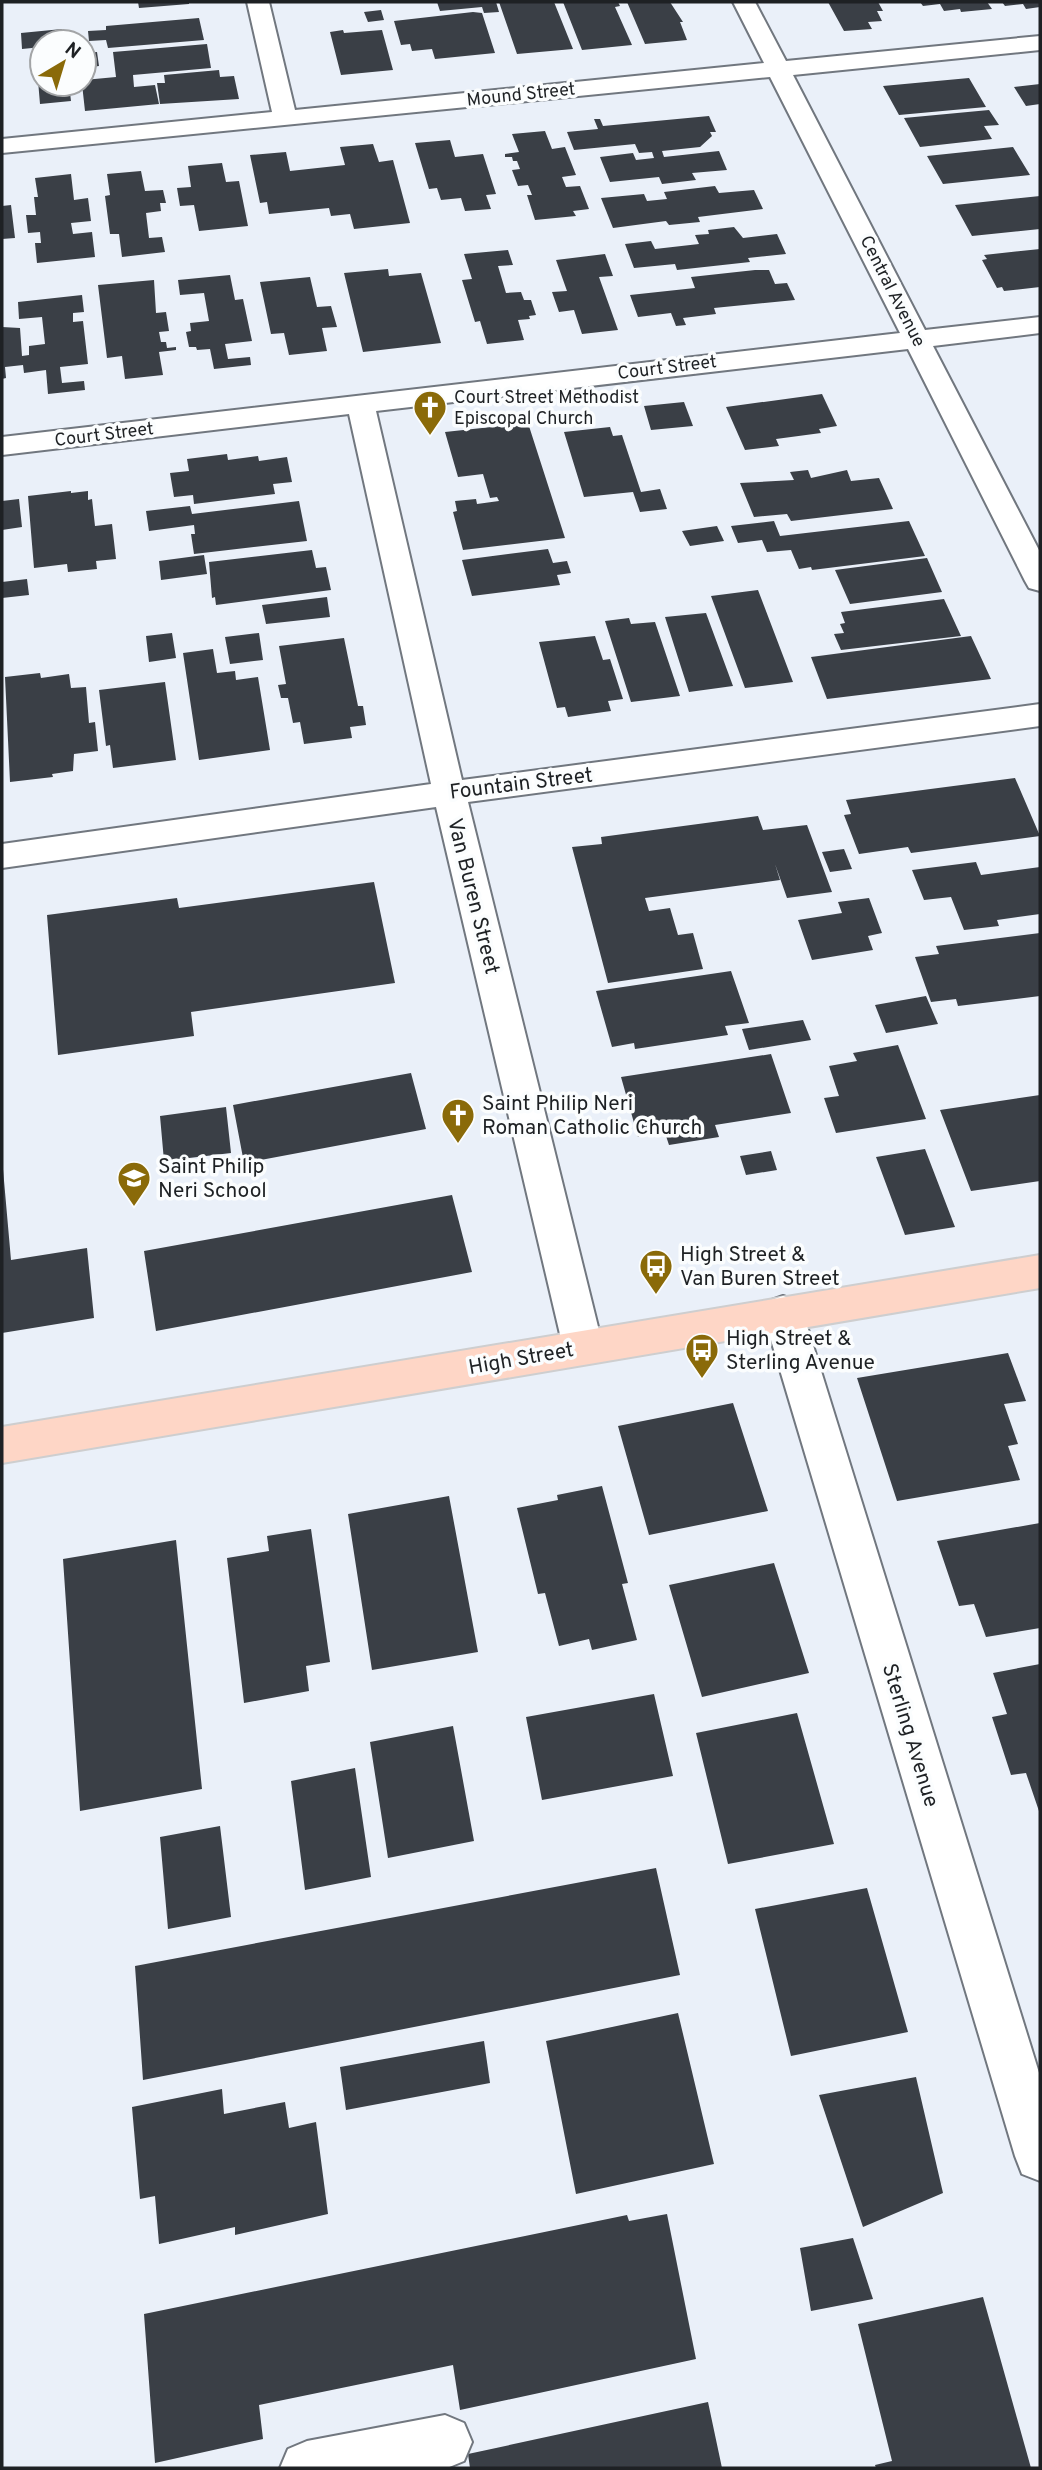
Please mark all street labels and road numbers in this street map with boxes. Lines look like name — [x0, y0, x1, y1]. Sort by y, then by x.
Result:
street label: Mound Street — [466, 78, 577, 113]
street label: Central Avenue — [854, 232, 930, 351]
street label: Court Street — [616, 351, 718, 386]
street label: Court Street — [53, 418, 155, 453]
street label: Fountain Street — [448, 762, 594, 807]
street label: Van Buren Street — [440, 816, 505, 977]
street label: High Street — [467, 1337, 576, 1382]
street label: Sterling Avenue — [875, 1660, 944, 1811]

